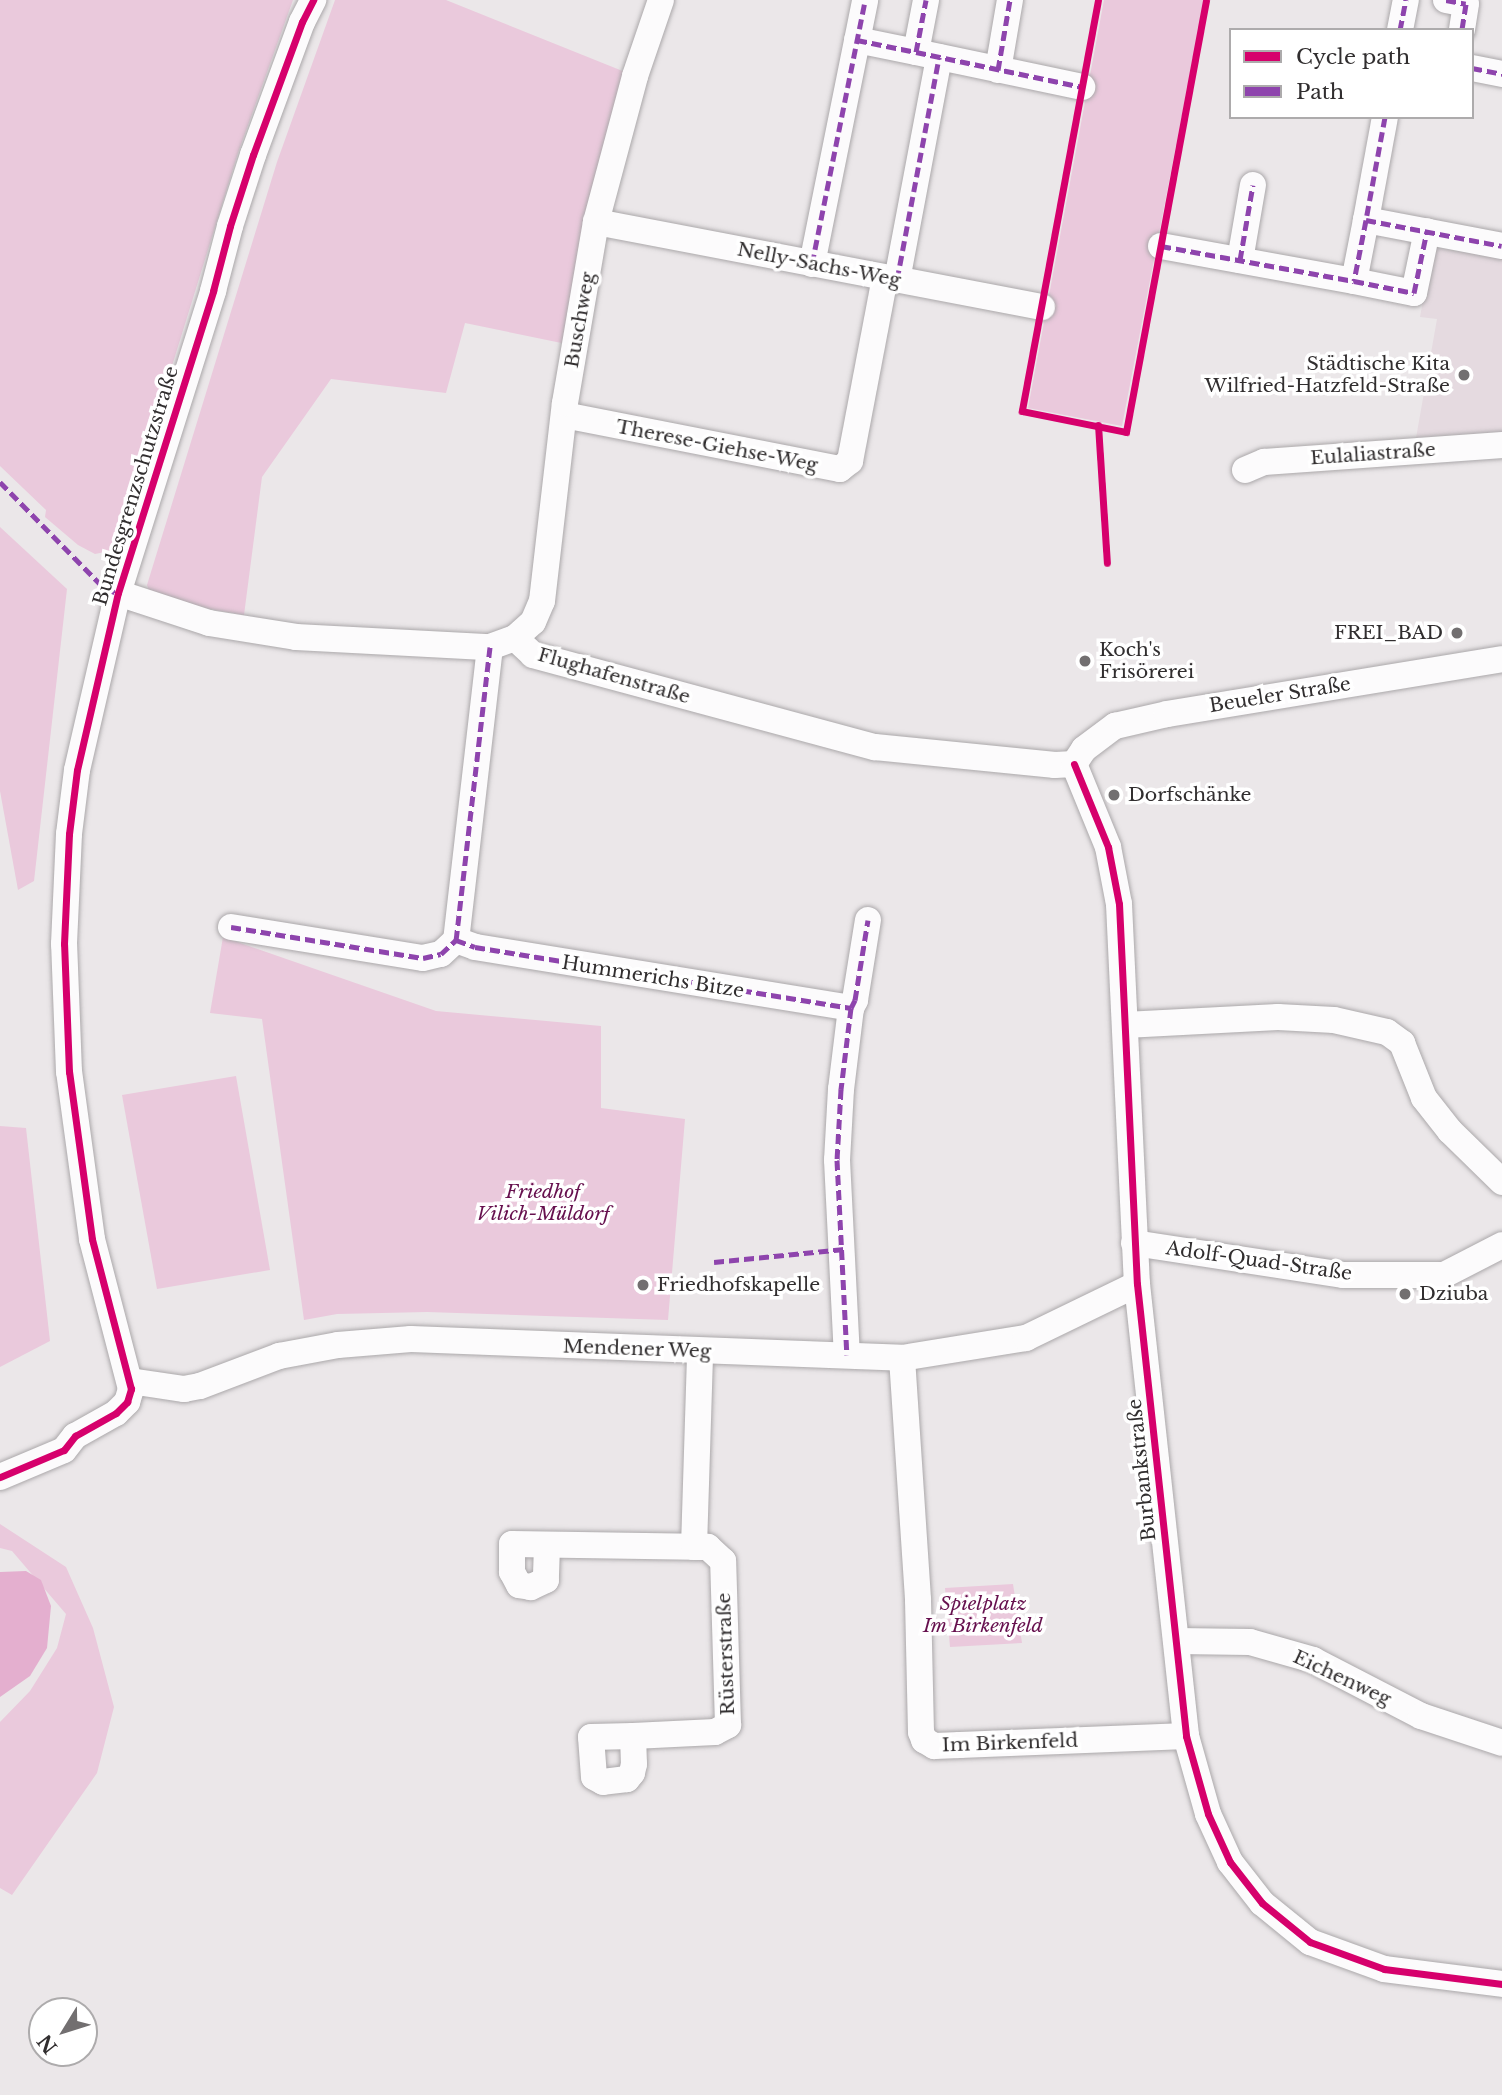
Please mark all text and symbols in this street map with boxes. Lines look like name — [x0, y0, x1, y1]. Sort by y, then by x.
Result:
legend — [1229, 28, 1474, 119]
text: Cycle path — [1296, 44, 1410, 70]
text: Path — [1296, 79, 1344, 105]
street label: Nelly-Sachs-Weg — [735, 238, 903, 292]
street label: Buschweg — [560, 270, 600, 370]
place label: Städtische Kita Wilfried-Hatzfeld-Straße — [1205, 353, 1450, 397]
street label: Bundesgrenzschutzstraße — [89, 364, 183, 608]
marker: Städtische Kita Wilfried-Hatzfeld-Straße — [1456, 367, 1472, 383]
street label: Therese-Giehse-Weg — [614, 415, 820, 477]
street label: Eulaliastraße — [1310, 438, 1436, 470]
place label: FREI_BAD — [1334, 622, 1443, 644]
marker: FREI_BAD — [1449, 625, 1465, 641]
place label: Koch's Frisörerei — [1099, 639, 1194, 683]
street label: Flughafenstraße — [535, 643, 693, 709]
marker: Koch's Frisörerei — [1077, 653, 1093, 669]
street label: Beueler Straße — [1207, 673, 1353, 717]
place label: Dorfschänke — [1128, 784, 1251, 806]
marker: Dorfschänke — [1106, 787, 1122, 803]
street label: Hummerichs Bitze — [560, 951, 746, 1003]
park label: Friedhof Vilich-Müldorf — [477, 1181, 609, 1225]
street label: Adolf-Quad-Straße — [1164, 1237, 1354, 1285]
place label: Friedhofskapelle — [657, 1274, 820, 1296]
marker: Friedhofskapelle — [635, 1277, 651, 1293]
place label: Dziuba — [1419, 1283, 1488, 1305]
marker: Dziuba — [1397, 1286, 1413, 1302]
street label: Mendener Weg — [562, 1335, 712, 1363]
street label: Burbankstraße — [1123, 1398, 1161, 1542]
street label: Rüsterstraße — [712, 1592, 740, 1716]
park label: Spielplatz Im Birkenfeld — [923, 1593, 1043, 1637]
street label: Eichenweg — [1289, 1645, 1395, 1711]
street label: Im Birkenfeld — [941, 1729, 1079, 1757]
north arrow — [28, 1997, 98, 2067]
text: N — [33, 2030, 62, 2058]

